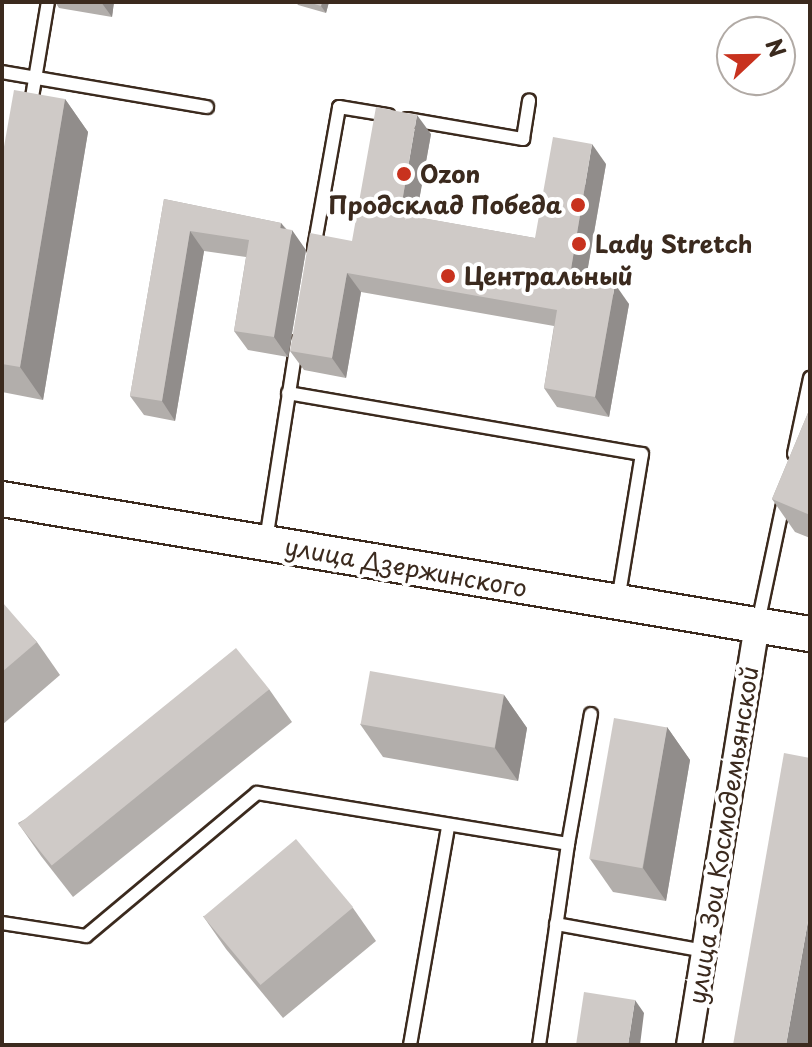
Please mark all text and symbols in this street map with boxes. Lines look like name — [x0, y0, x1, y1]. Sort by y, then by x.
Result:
north arrow — [716, 16, 796, 96]
text: N — [758, 33, 795, 62]
place label: Ozon — [420, 160, 480, 188]
marker: Ozon — [395, 165, 413, 183]
place label: Продсклад Победа — [329, 191, 562, 219]
marker: Продсклад Победа — [569, 196, 587, 214]
place label: Lady Stretch — [595, 230, 753, 258]
marker: Lady Stretch — [570, 235, 588, 253]
place label: Центральный — [464, 262, 633, 290]
marker: Центральный — [439, 267, 457, 285]
street label: улица Дзержинского — [282, 531, 530, 603]
street label: улица Зои Космодемьянской — [682, 663, 764, 1007]

